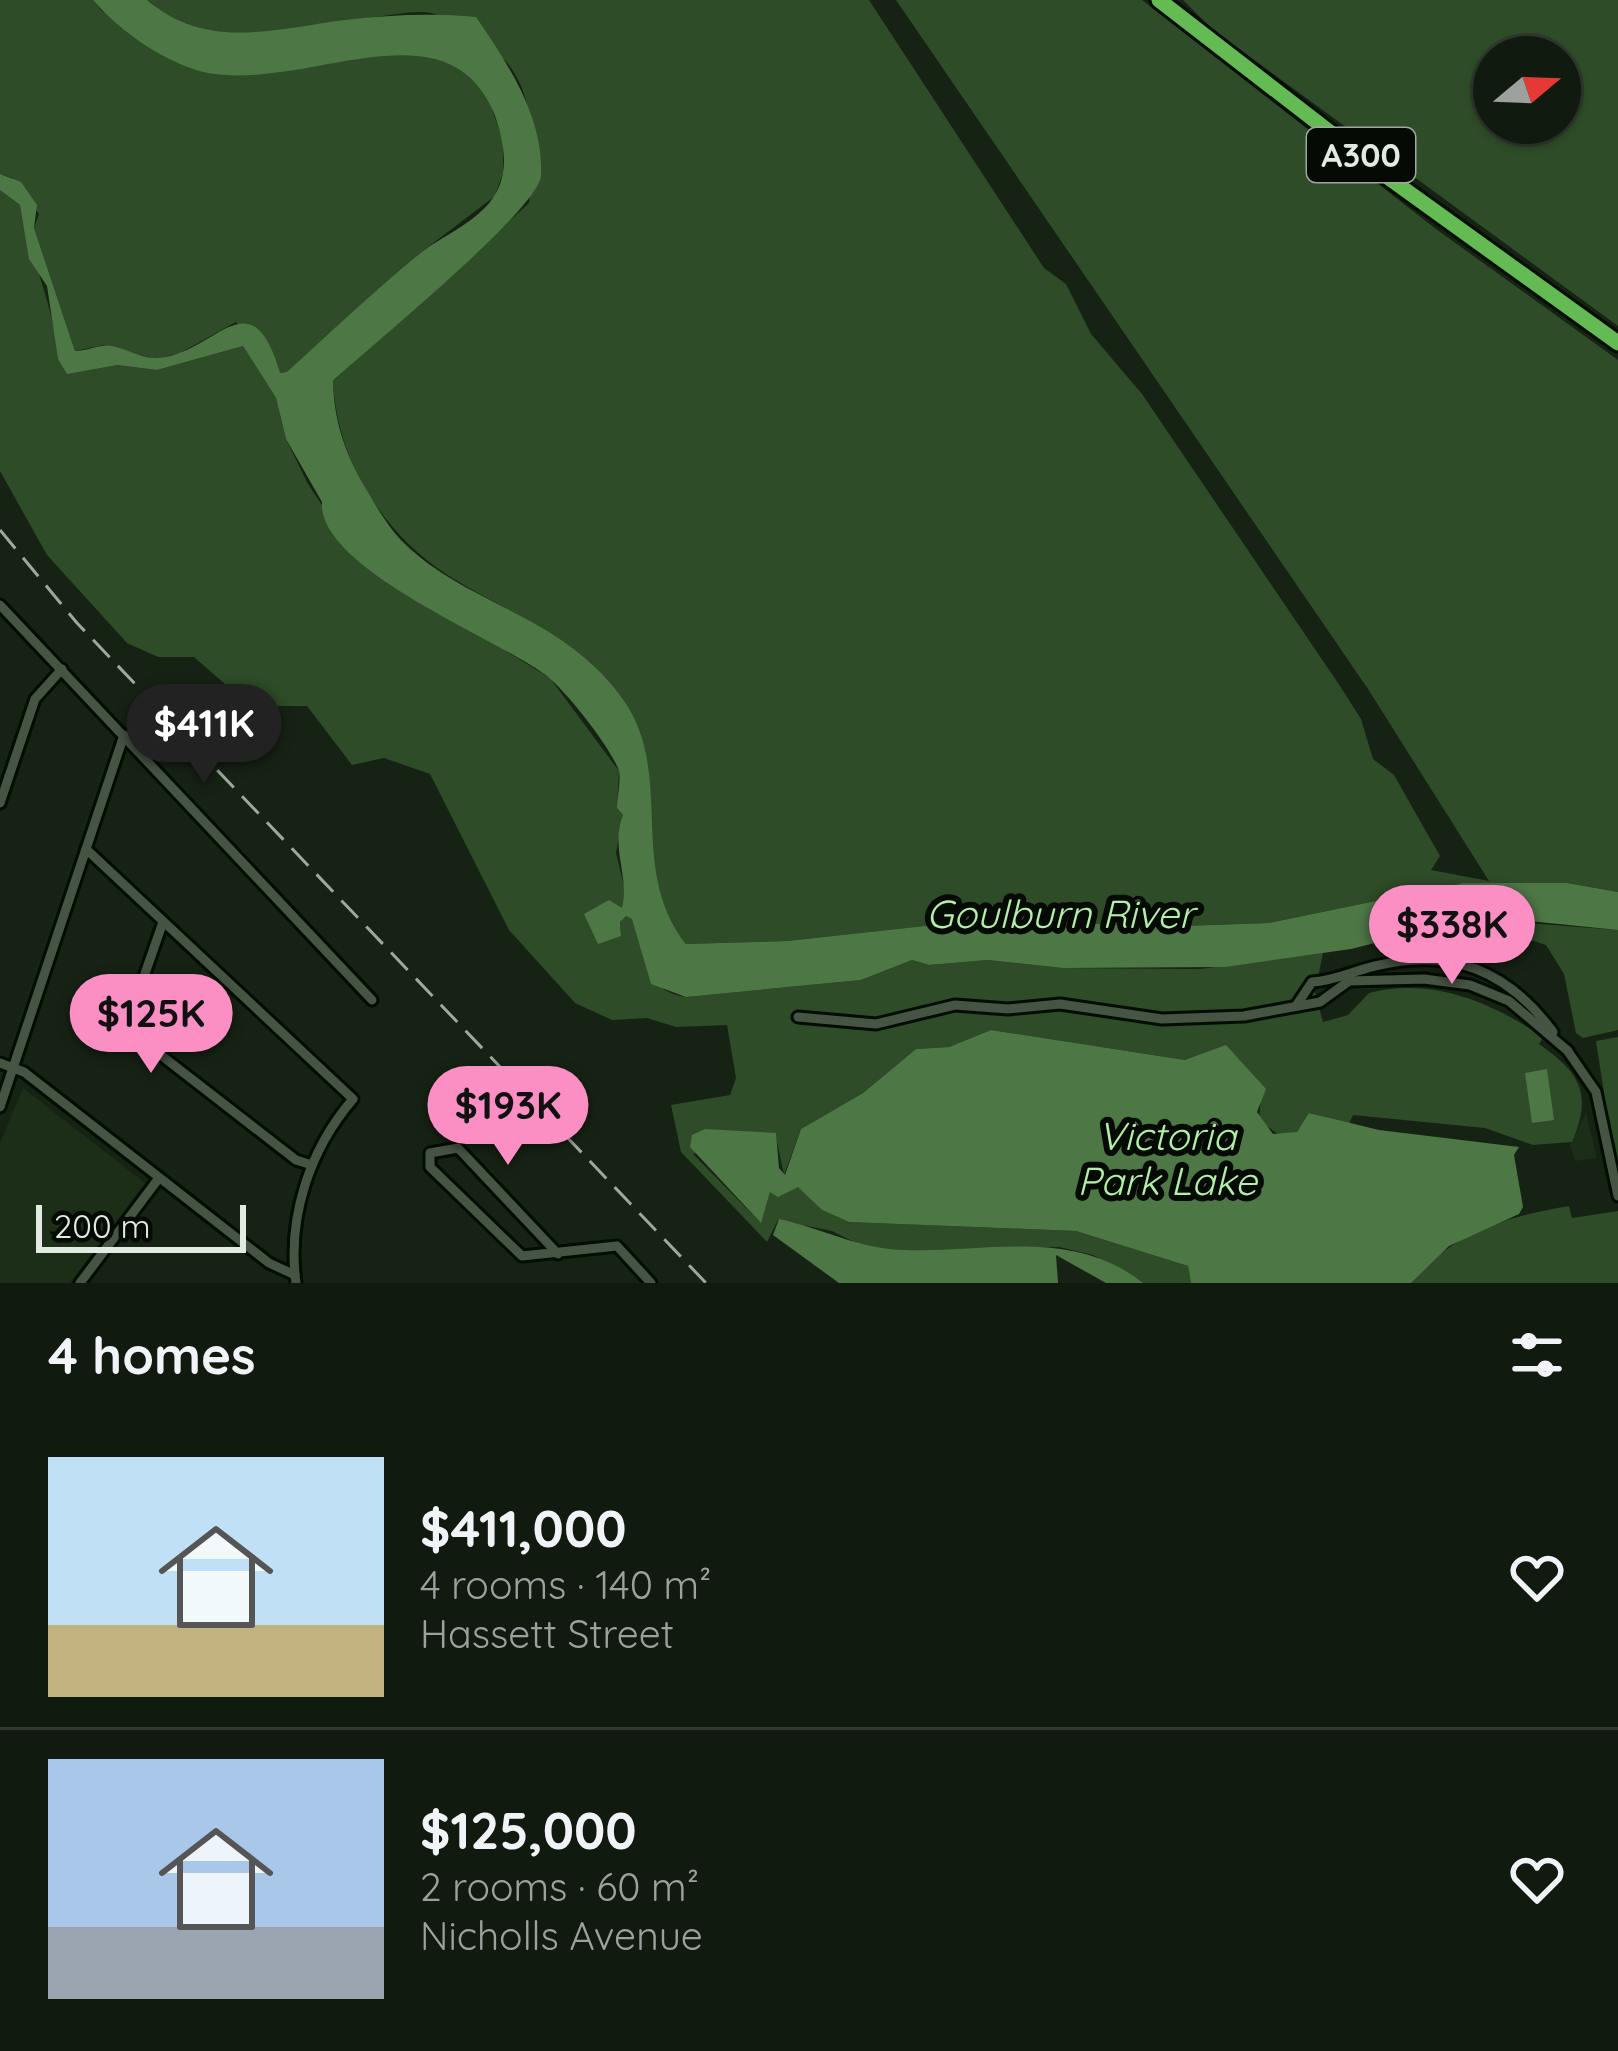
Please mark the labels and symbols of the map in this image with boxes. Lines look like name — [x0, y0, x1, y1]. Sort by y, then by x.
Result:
north arrow — [1473, 36, 1581, 144]
road number: A300 — [1307, 128, 1415, 182]
pin: $411K — [120, 684, 288, 786]
pin: $338K — [1368, 885, 1536, 987]
water label: Goulburn River — [926, 889, 1199, 938]
pin: $125K — [67, 974, 235, 1076]
pin: $193K — [424, 1066, 592, 1168]
water label: Victoria Park Lake — [1077, 1111, 1259, 1205]
scale bar — [36, 1199, 246, 1252]

